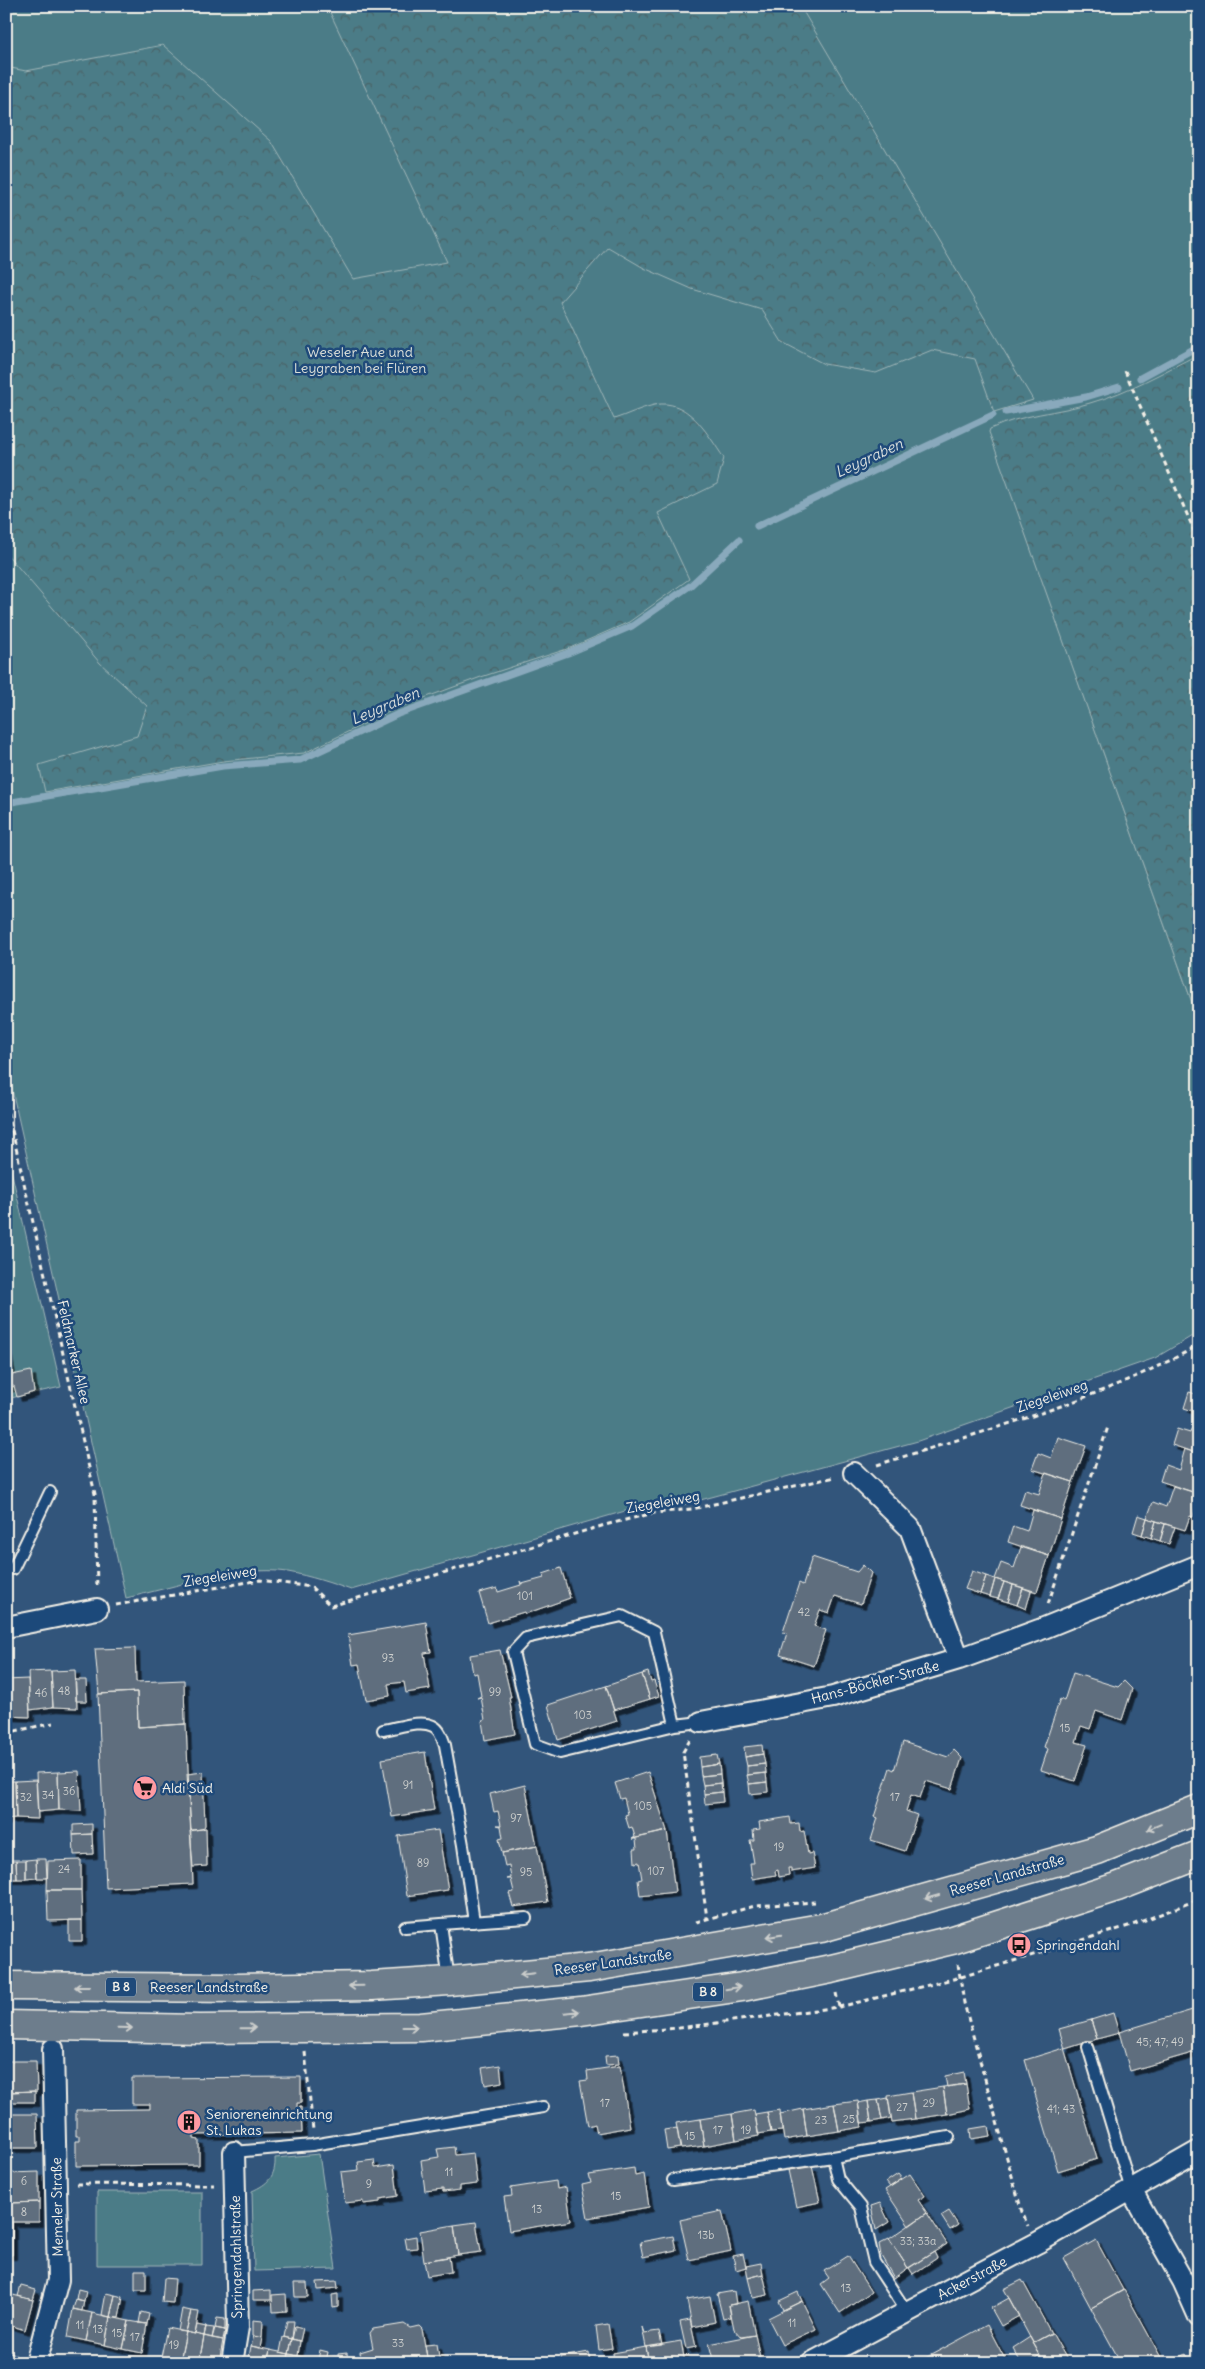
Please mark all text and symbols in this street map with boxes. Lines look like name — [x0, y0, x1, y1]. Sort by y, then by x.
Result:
park label: Weseler Aue und Leygraben bei Flüren — [294, 343, 426, 377]
water label: Leygraben — [832, 434, 906, 481]
water label: Leygraben — [348, 683, 422, 728]
street label: Feldmarker Allee — [53, 1298, 95, 1406]
street label: Ziegeleiweg — [1014, 1375, 1090, 1417]
street label: Ziegeleiweg — [625, 1487, 701, 1517]
street label: Ziegeleiweg — [182, 1561, 258, 1591]
house number: 101 — [517, 1589, 533, 1603]
house number: 42 — [798, 1605, 810, 1619]
house number: 93 — [382, 1651, 394, 1665]
street label: Hans-Böckler-Straße — [809, 1656, 941, 1708]
house number: 48 — [58, 1684, 70, 1698]
house number: 99 — [489, 1685, 501, 1699]
house number: 46 — [35, 1686, 47, 1700]
house number: 103 — [574, 1708, 592, 1722]
house number: 15 — [1060, 1721, 1070, 1735]
supermarket icon: Aldi Süd — [132, 1775, 158, 1801]
house number: 91 — [403, 1778, 413, 1792]
place label: Aldi Süd — [162, 1779, 213, 1797]
house number: 36 — [63, 1784, 75, 1798]
house number: 34 — [42, 1788, 54, 1802]
house number: 32 — [20, 1790, 32, 1804]
house number: 17 — [890, 1790, 900, 1804]
house number: 105 — [634, 1799, 652, 1813]
house number: 97 — [510, 1811, 522, 1825]
one-way arrow — [1146, 1824, 1161, 1833]
house number: 19 — [774, 1840, 784, 1854]
street label: Reeser Landstraße — [948, 1850, 1066, 1900]
house number: 89 — [417, 1856, 429, 1870]
house number: 24 — [58, 1862, 70, 1876]
house number: 107 — [648, 1864, 665, 1878]
house number: 95 — [520, 1865, 532, 1879]
one-way arrow — [924, 1892, 940, 1902]
one-way arrow — [767, 1932, 783, 1942]
bus stop icon: Springendahl — [1006, 1932, 1032, 1958]
place label: Springendahl — [1036, 1936, 1120, 1954]
street label: Reeser Landstraße — [553, 1945, 673, 1979]
one-way arrow — [520, 1969, 536, 1979]
road number: B 8 — [106, 1978, 136, 1996]
street label: Reeser Landstraße — [150, 1978, 268, 1996]
one-way arrow — [348, 1981, 364, 1991]
one-way arrow — [74, 1982, 90, 1992]
road number: B 8 — [693, 1982, 723, 2001]
one-way arrow — [724, 1983, 740, 1993]
one-way arrow — [564, 2007, 580, 2017]
one-way arrow — [402, 2022, 418, 2032]
one-way arrow — [117, 2023, 133, 2032]
one-way arrow — [240, 2023, 256, 2033]
house number: 45; 47; 49 — [1136, 2035, 1184, 2049]
house number: 17 — [600, 2096, 610, 2110]
house number: 29 — [923, 2096, 935, 2110]
house number: 27 — [896, 2100, 908, 2114]
house number: 41; 43 — [1047, 2102, 1075, 2116]
place label: Senioreneinrichtung St. Lukas — [206, 2105, 333, 2139]
building icon: Senioreneinrichtung St. Lukas — [176, 2109, 202, 2135]
house number: 25 — [843, 2112, 855, 2126]
house number: 23 — [815, 2113, 827, 2127]
house number: 17 — [713, 2123, 723, 2137]
house number: 19 — [741, 2123, 751, 2137]
house number: 15 — [685, 2129, 695, 2143]
street label: Memeler Straße — [47, 2157, 67, 2257]
house number: 11 — [445, 2165, 453, 2179]
house number: 6 — [21, 2174, 27, 2188]
house number: 9 — [366, 2177, 372, 2191]
house number: 15 — [611, 2189, 621, 2203]
street label: Springendahlstraße — [226, 2195, 246, 2319]
house number: 13 — [532, 2202, 542, 2216]
house number: 8 — [21, 2205, 27, 2219]
house number: 13b — [698, 2228, 714, 2242]
house number: 33; 33a — [900, 2234, 936, 2248]
street label: Ackerstraße — [934, 2252, 1010, 2304]
house number: 13 — [841, 2281, 851, 2295]
house number: 11 — [788, 2316, 796, 2330]
house number: 11 — [76, 2318, 84, 2332]
house number: 13 — [93, 2322, 103, 2336]
house number: 15 — [112, 2326, 122, 2340]
house number: 17 — [130, 2330, 140, 2344]
house number: 33 — [392, 2336, 404, 2350]
house number: 19 — [169, 2338, 179, 2352]

